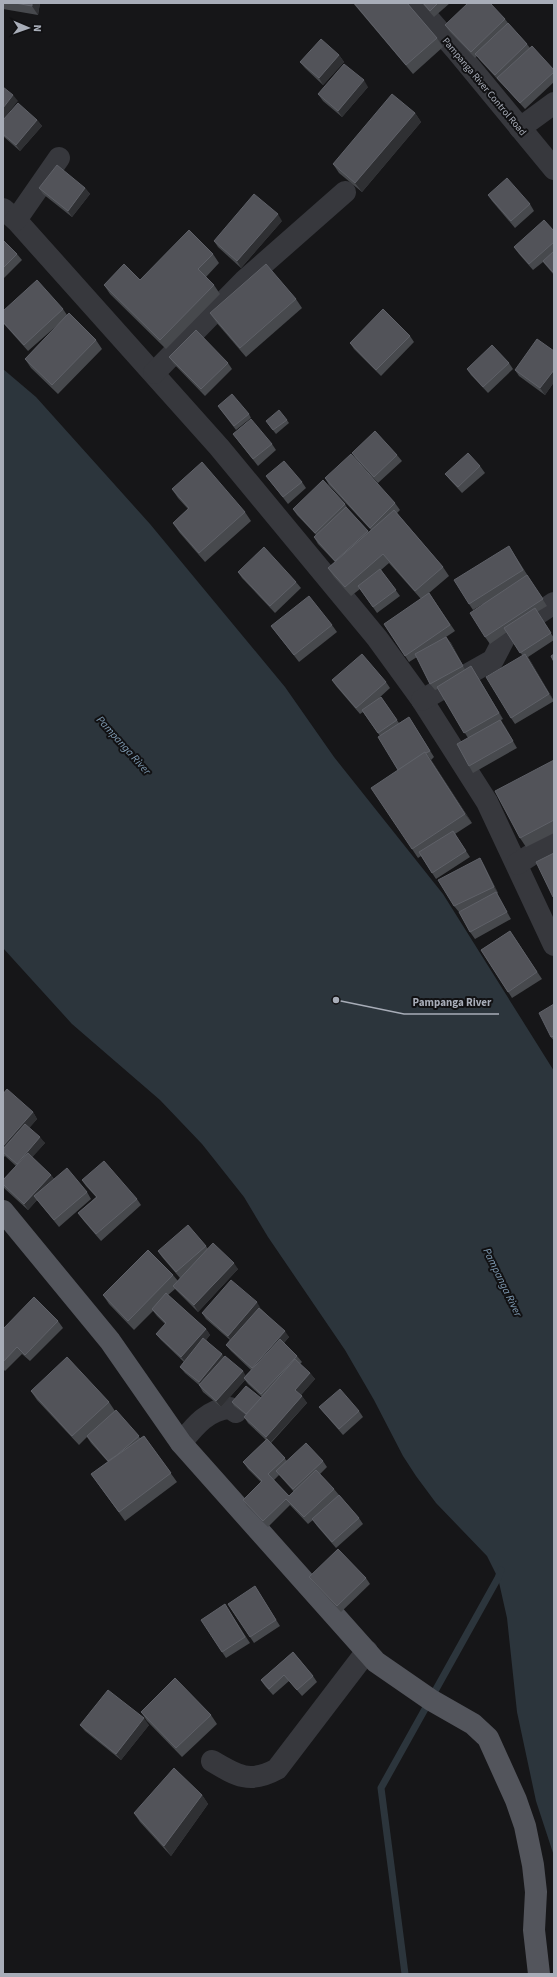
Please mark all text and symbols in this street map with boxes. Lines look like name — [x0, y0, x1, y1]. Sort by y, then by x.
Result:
north arrow — [8, 8, 48, 48]
text: N — [30, 24, 45, 32]
street label: Pampanga River Control Road — [439, 34, 530, 139]
water label: Pampanga River — [93, 713, 155, 779]
callout: Pampanga River — [404, 991, 499, 1014]
text: Pampanga River — [413, 995, 492, 1010]
water label: Pampanga River — [479, 1245, 526, 1320]

